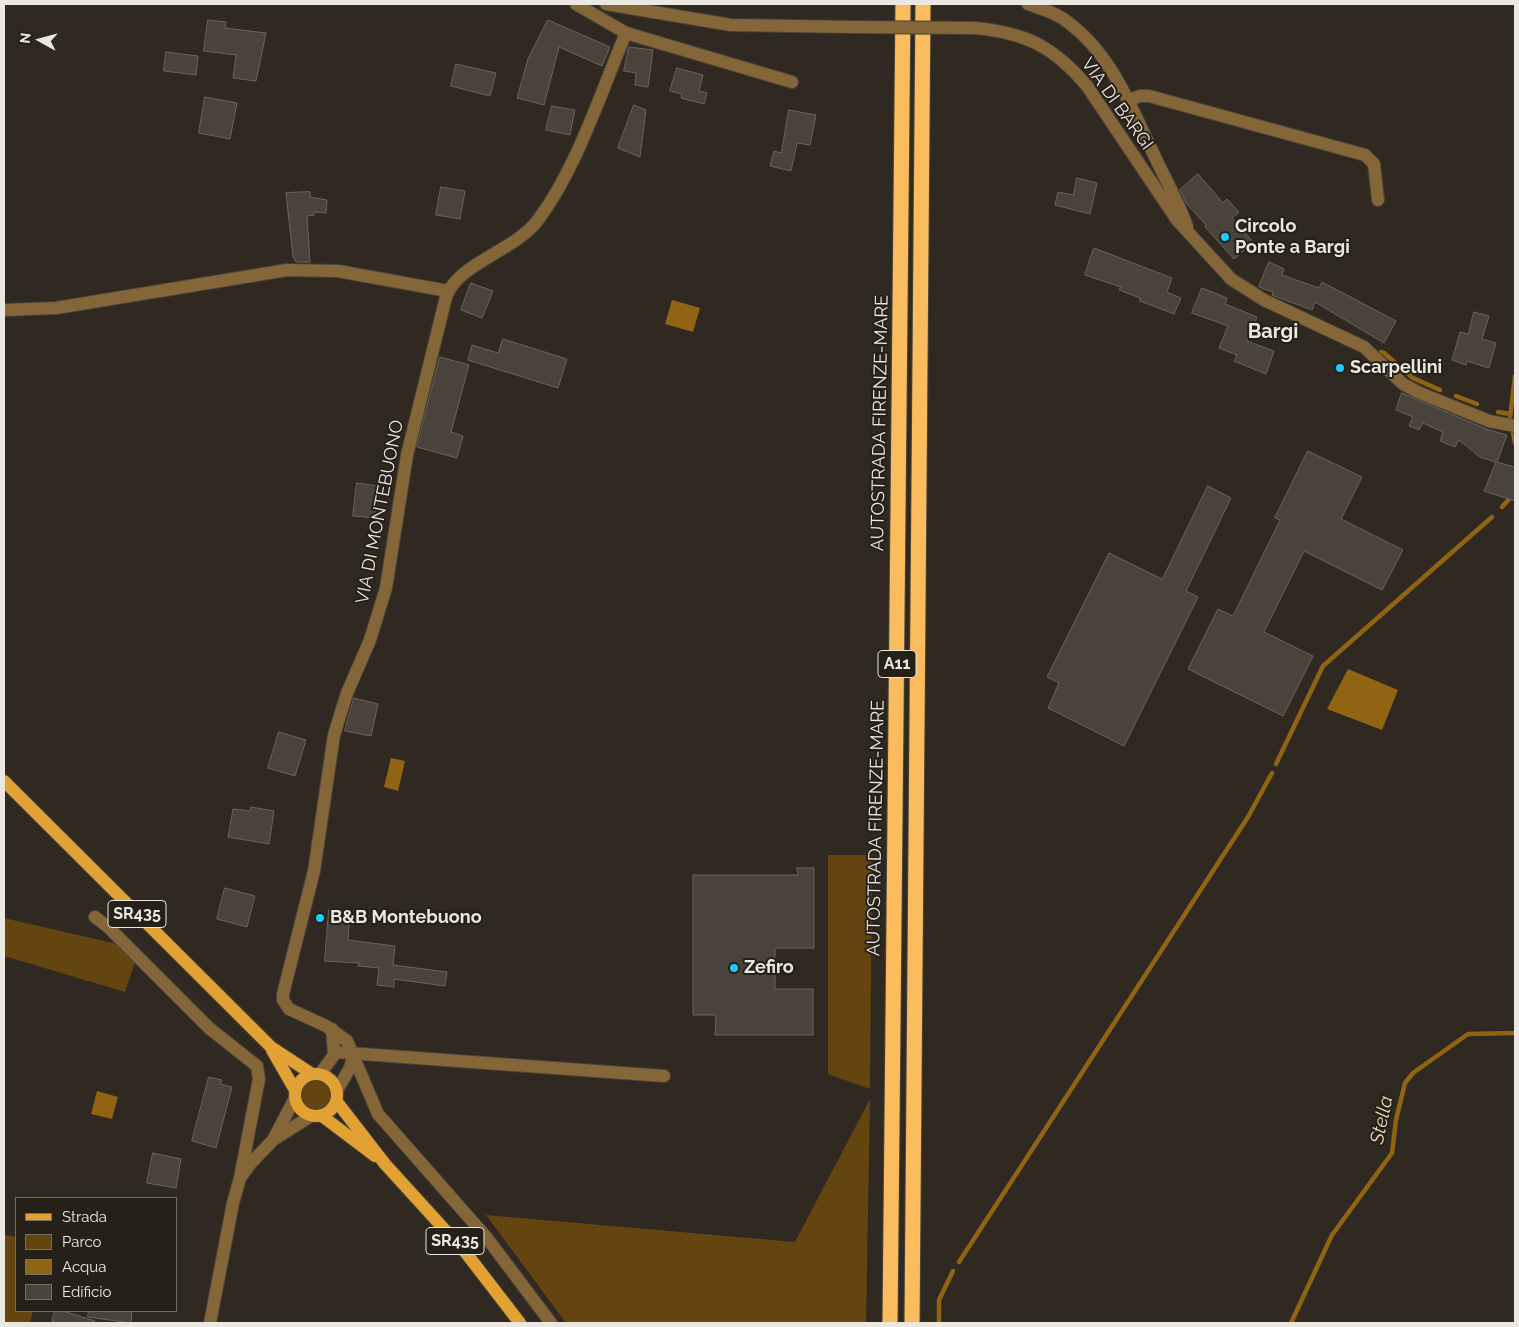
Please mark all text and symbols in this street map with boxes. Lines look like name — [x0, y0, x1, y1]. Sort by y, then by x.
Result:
north arrow — [15, 15, 65, 65]
text: N — [17, 32, 34, 44]
street label: VIA DI BARGI — [1076, 54, 1158, 154]
place label: Circolo Ponte a Bargi — [1235, 216, 1350, 258]
marker: Circolo Ponte a Bargi — [1219, 231, 1231, 243]
street label: AUTOSTRADA FIRENZE-MARE — [867, 295, 893, 551]
district label: Bargi — [1248, 320, 1298, 344]
place label: Scarpellini — [1350, 357, 1442, 379]
marker: Scarpellini — [1334, 362, 1346, 374]
street label: VIA DI MONTEBUONO — [352, 418, 408, 606]
road number: A11 — [878, 651, 916, 678]
street label: AUTOSTRADA FIRENZE-MARE — [863, 700, 889, 956]
road number: SR435 — [108, 901, 166, 928]
place label: B&B Montebuono — [330, 907, 482, 929]
marker: B&B Montebuono — [314, 912, 326, 924]
place label: Zefiro — [744, 957, 794, 979]
marker: Zefiro — [728, 962, 740, 974]
water label: Stella — [1366, 1094, 1398, 1146]
legend — [15, 1197, 178, 1312]
text: Strada — [62, 1208, 107, 1226]
road number: SR435 — [426, 1228, 484, 1254]
text: Parco — [62, 1233, 102, 1251]
text: Acqua — [62, 1258, 106, 1276]
text: Edificio — [62, 1283, 112, 1301]

